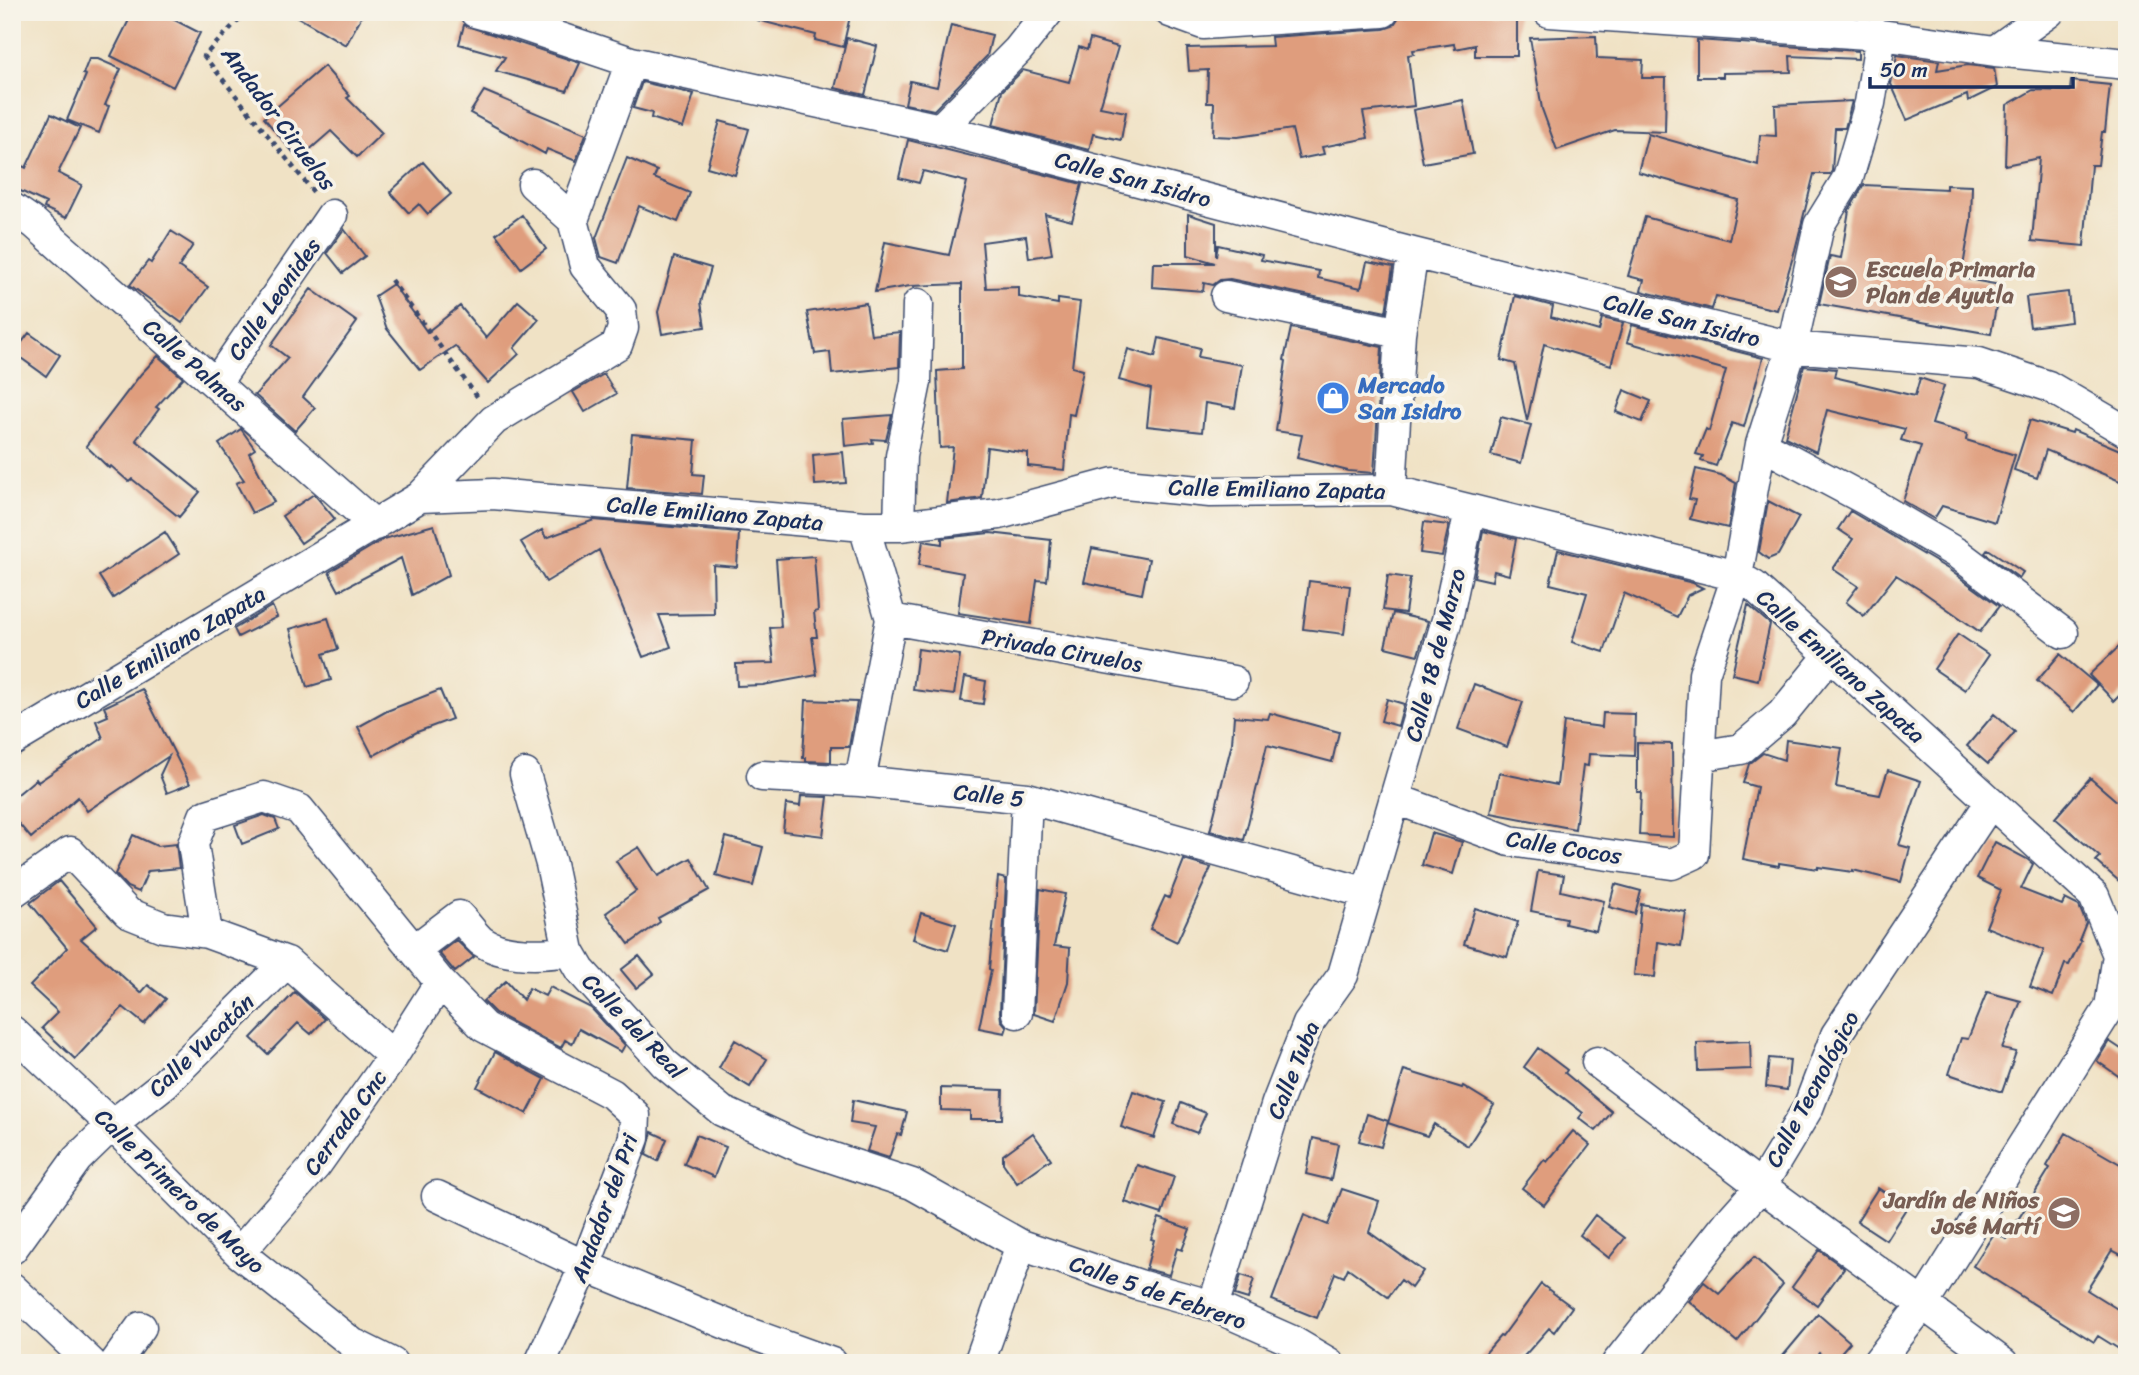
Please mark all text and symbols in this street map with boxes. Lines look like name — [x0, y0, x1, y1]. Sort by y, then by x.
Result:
street label: Andador Ciruelos — [210, 36, 347, 200]
scale bar — [1870, 46, 2072, 90]
text: 50 m — [1880, 51, 1928, 89]
street label: Calle San Isidro — [1050, 139, 1216, 220]
street label: Calle Leonides — [217, 229, 332, 370]
place label: Escuela Primaria Plan de Ayutla — [1866, 249, 2036, 316]
school or university icon: Escuela Primaria Plan de Ayutla — [1822, 263, 1860, 301]
street label: Calle San Isidro — [1599, 281, 1765, 360]
street label: Calle Palmas — [133, 308, 257, 423]
place label: Mercado San Isidro — [1357, 365, 1462, 432]
shop icon: Mercado San Isidro — [1314, 379, 1352, 417]
street label: Calle Emiliano Zapata — [1168, 467, 1386, 512]
street label: Calle Emiliano Zapata — [605, 484, 825, 543]
street label: Calle 18 de Marzo — [1393, 564, 1478, 746]
street label: Calle Emiliano Zapata — [67, 574, 274, 721]
street label: Calle Emiliano Zapata — [1746, 578, 1935, 755]
street label: Privada Ciruelos — [978, 616, 1146, 685]
street label: Calle 5 — [952, 771, 1026, 820]
street label: Calle Cocos — [1503, 818, 1625, 877]
street label: Calle del Real — [572, 963, 696, 1090]
street label: Calle Yucatán — [138, 983, 265, 1108]
street label: Calle Tecnológico — [1754, 1003, 1871, 1175]
street label: Calle Tuba — [1255, 1015, 1332, 1126]
street label: Cerrada Cnc — [292, 1060, 399, 1185]
street label: Calle Primero de Mayo — [84, 1098, 275, 1285]
street label: Andador del Pri — [558, 1127, 651, 1289]
place label: Jardín de Niños José Martí — [1882, 1180, 2043, 1247]
school or university icon: Jardín de Niños José Martí — [2045, 1194, 2083, 1232]
street label: Calle 5 de Febrero — [1064, 1243, 1252, 1342]

